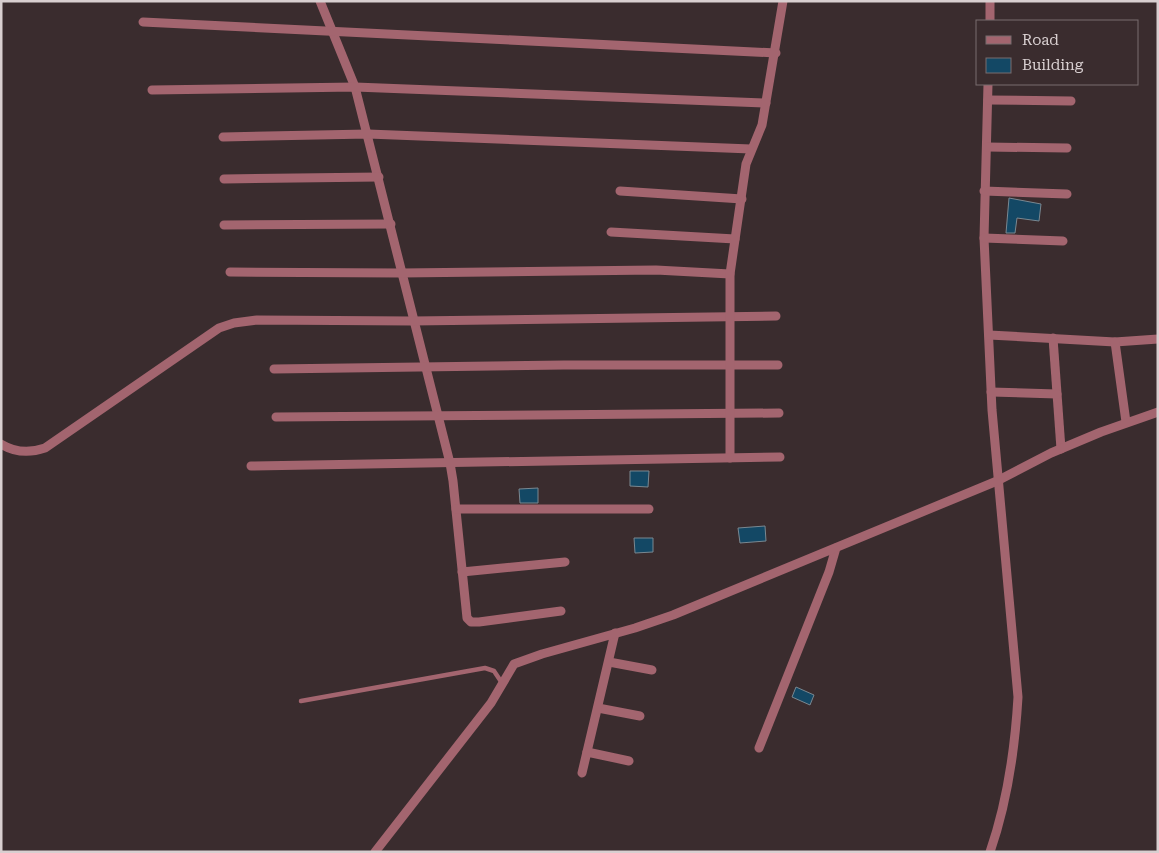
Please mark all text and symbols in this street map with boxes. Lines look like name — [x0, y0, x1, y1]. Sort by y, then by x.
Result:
legend — [976, 20, 1139, 85]
text: Road — [1022, 31, 1059, 49]
text: Building — [1022, 56, 1084, 74]

